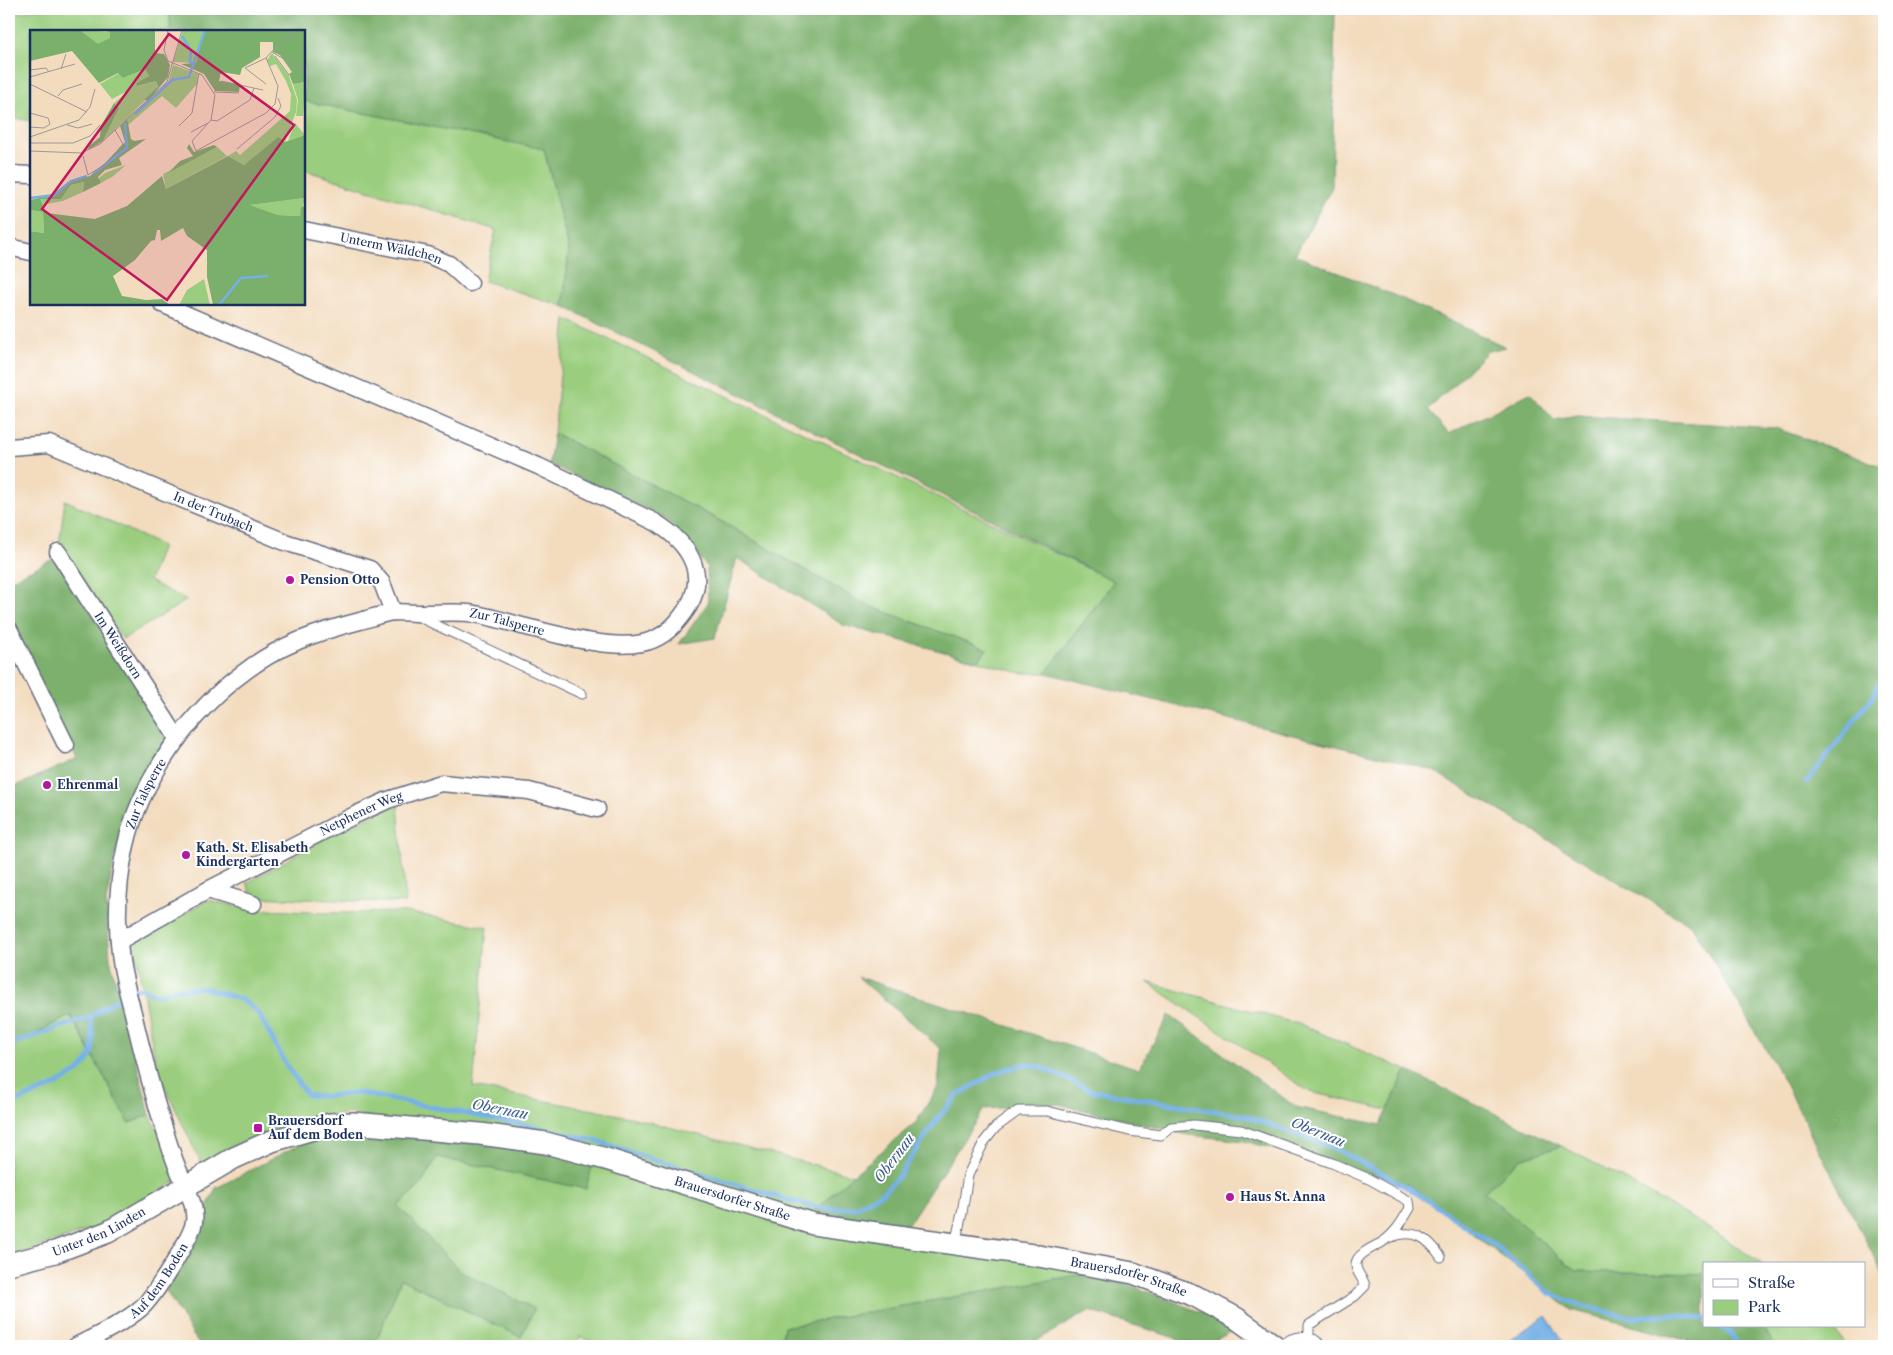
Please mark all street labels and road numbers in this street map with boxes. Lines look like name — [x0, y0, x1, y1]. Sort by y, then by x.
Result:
street label: Unterm Wäldchen — [339, 229, 445, 267]
street label: In der Trubach — [171, 489, 256, 535]
street label: Zur Talsperre — [468, 605, 546, 638]
street label: Im Weißdorn — [91, 609, 146, 682]
street label: Zur Talsperre — [123, 755, 169, 831]
street label: Netphener Weg — [317, 788, 405, 839]
street label: Brauersdorfer Straße — [673, 1173, 793, 1223]
street label: Unter den Linden — [50, 1203, 148, 1259]
street label: Auf dem Boden — [126, 1240, 191, 1322]
street label: Brauersdorfer Straße — [1069, 1254, 1189, 1299]

